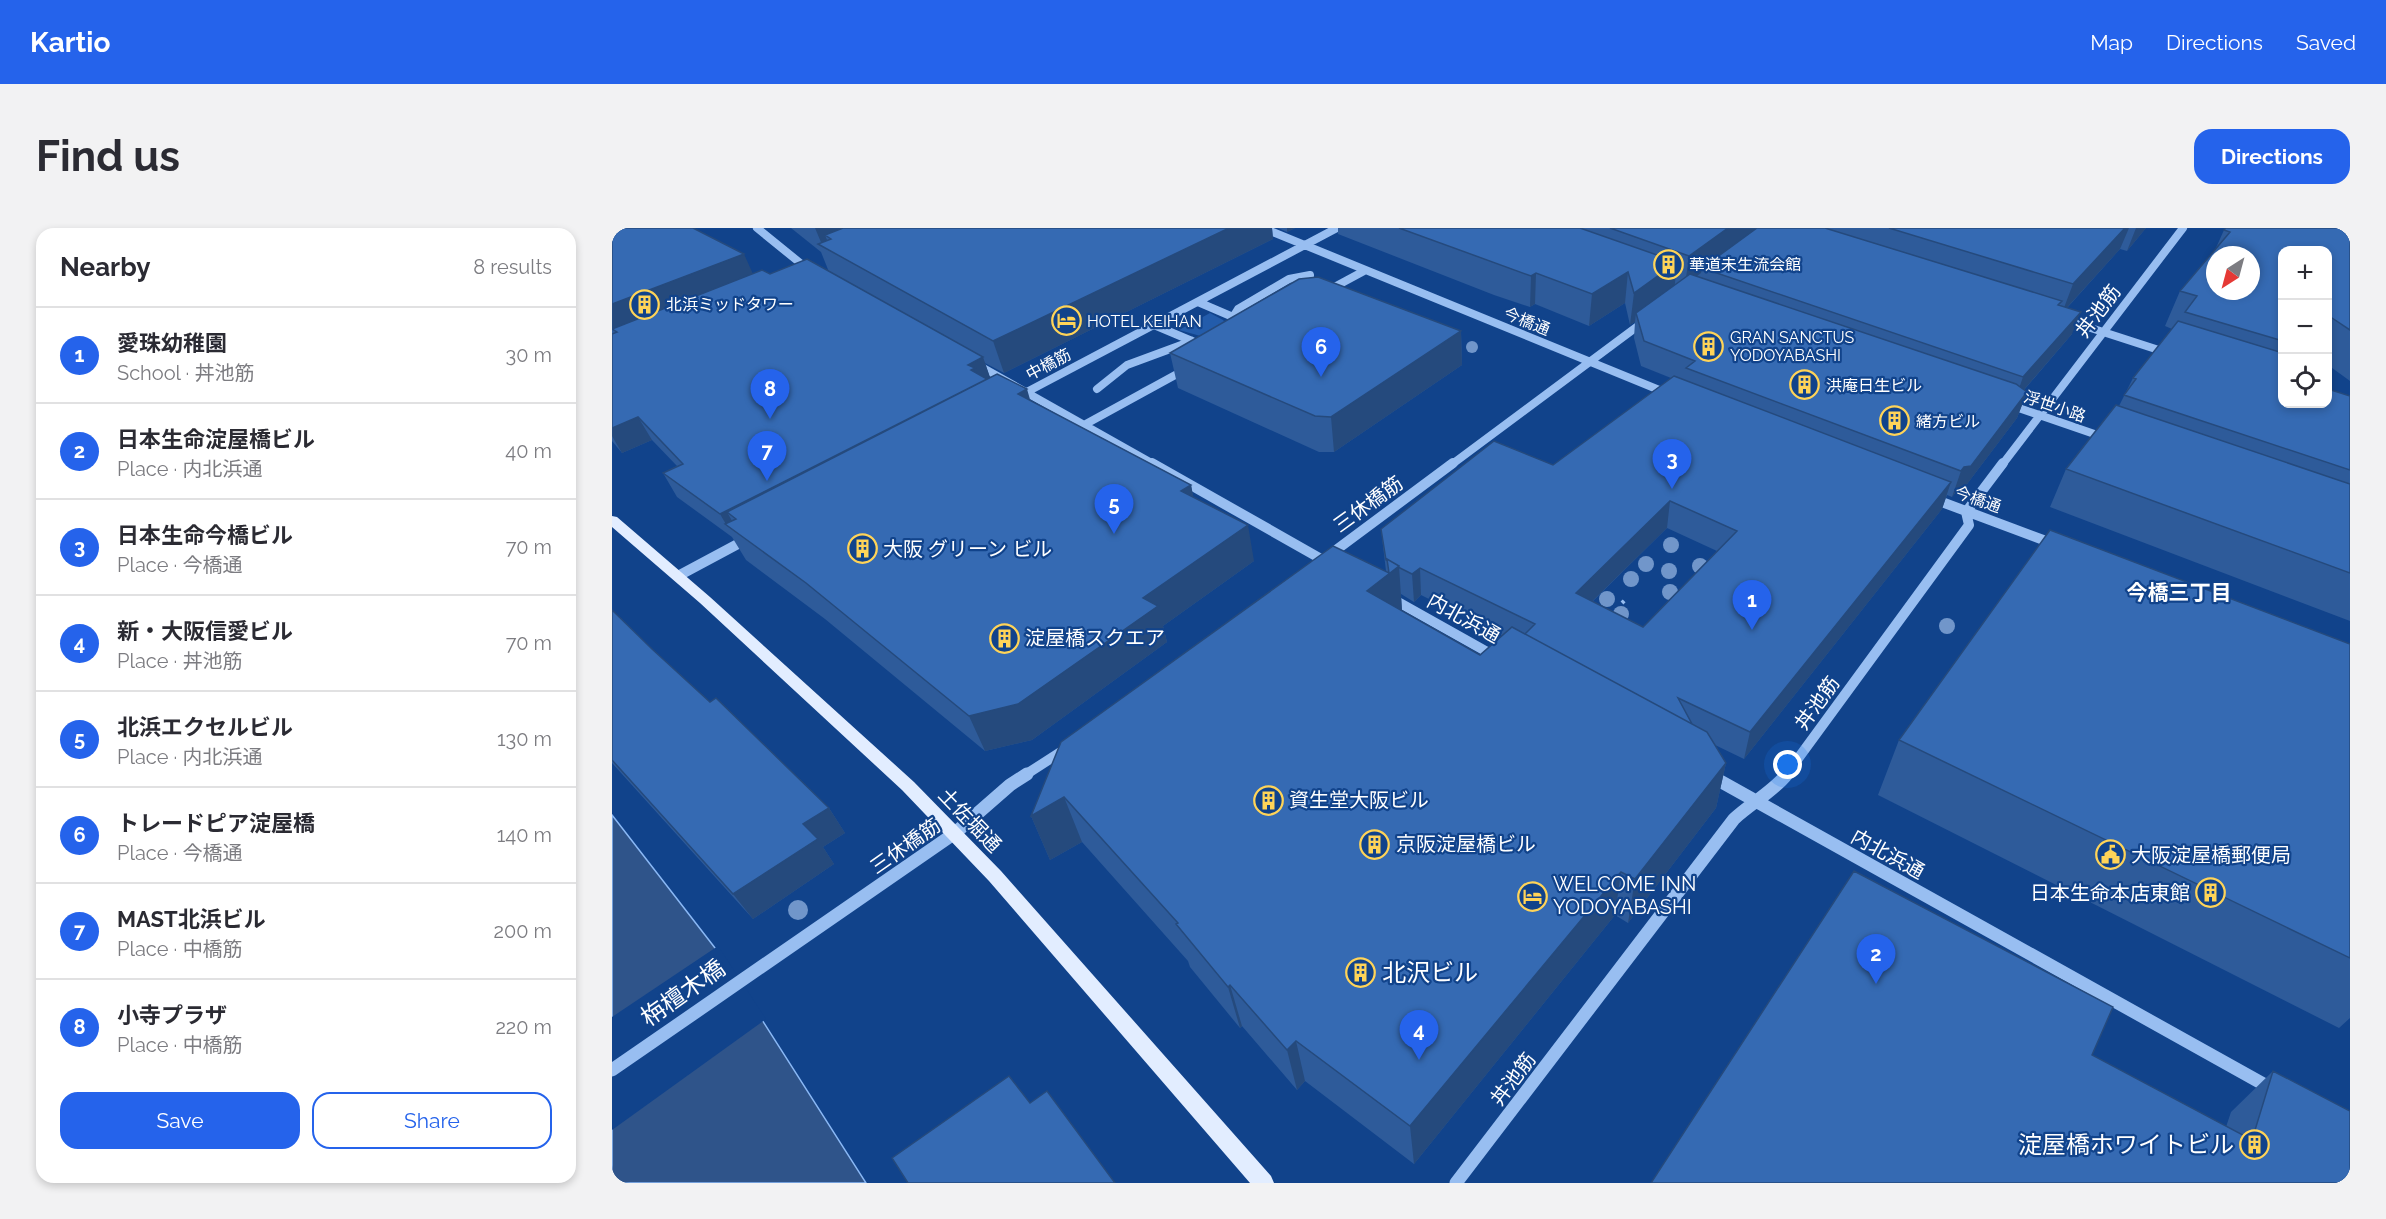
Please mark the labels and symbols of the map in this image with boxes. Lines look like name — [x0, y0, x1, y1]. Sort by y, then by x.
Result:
north arrow — [2206, 246, 2260, 300]
building icon: 華道未生流会館 — [1652, 248, 1684, 280]
place label: 華道未生流会館 — [1689, 255, 1801, 274]
street label: 丼池筋 — [2070, 280, 2126, 342]
building icon: 北浜ミッドタワー — [629, 288, 661, 320]
place label: 北浜ミッドタワー — [666, 295, 794, 314]
street label: 今橋通 — [1501, 304, 1553, 339]
hotel icon: HOTEL KEIHAN — [1050, 305, 1082, 337]
place label: HOTEL KEIHAN — [1087, 312, 1202, 331]
pin: 6 — [1302, 328, 1340, 377]
place label: GRAN SANCTUS YODOYABASHI — [1730, 328, 1855, 365]
building icon: GRAN SANCTUS YODOYABASHI — [1693, 330, 1725, 362]
street label: 中橋筋 — [1023, 345, 1074, 384]
building icon: 洪庵日生ビル — [1789, 369, 1821, 401]
pin: 8 — [750, 370, 790, 419]
place label: 洪庵日生ビル — [1826, 376, 1922, 395]
street label: 浮世小路 — [2021, 387, 2088, 426]
building icon: 緒方ビル — [1879, 405, 1911, 437]
place label: 緒方ビル — [1916, 412, 1980, 431]
pin: 7 — [748, 432, 786, 481]
pin: 3 — [1652, 440, 1692, 489]
street label: 三休橋筋 — [1329, 471, 1407, 537]
street label: 今橋通 — [1952, 482, 2004, 517]
pin: 5 — [1094, 484, 1134, 534]
building icon: 大阪 グリーン ビル — [846, 533, 878, 565]
place label: 大阪 グリーン ビル — [883, 537, 1052, 561]
pin: 1 — [1732, 580, 1772, 630]
district label: 今橋三丁目 — [2127, 580, 2232, 605]
street label: 内北浜通 — [1423, 588, 1505, 648]
building icon: 淀屋橋スクエア — [988, 622, 1020, 654]
place label: 淀屋橋スクエア — [1025, 626, 1165, 650]
street label: 丼池筋 — [1790, 672, 1844, 734]
your location — [1773, 750, 1802, 779]
street label: 土佐堀通 — [934, 783, 1006, 857]
building icon: 資生堂大阪ビル — [1252, 784, 1284, 816]
place label: 資生堂大阪ビル — [1289, 788, 1429, 812]
street label: 三休橋筋 — [865, 813, 945, 879]
street label: 内北浜通 — [1847, 824, 1929, 884]
building icon: 京阪淀屋橋ビル — [1359, 828, 1391, 860]
place label: 京阪淀屋橋ビル — [1396, 832, 1536, 856]
public building icon: 大阪淀屋橋郵便局 — [2094, 839, 2126, 871]
place label: 大阪淀屋橋郵便局 — [2131, 843, 2291, 867]
place label: WELCOME INN YODOYABASHI — [1553, 872, 1696, 919]
building icon: 日本生命本店東館 — [2195, 877, 2227, 909]
hotel icon: WELCOME INN YODOYABASHI — [1516, 880, 1548, 912]
place label: 日本生命本店東館 — [2030, 881, 2190, 905]
pin: 2 — [1856, 934, 1896, 984]
street label: 栴檀木橋 — [635, 953, 730, 1032]
building icon: 北沢ビル — [1345, 957, 1377, 989]
place label: 北沢ビル — [1382, 958, 1478, 987]
pin: 4 — [1400, 1010, 1438, 1060]
street label: 丼池筋 — [1485, 1048, 1541, 1110]
building icon: 淀屋橋ホワイトビル — [2239, 1129, 2271, 1161]
place label: 淀屋橋ホワイトビル — [2018, 1130, 2234, 1159]

